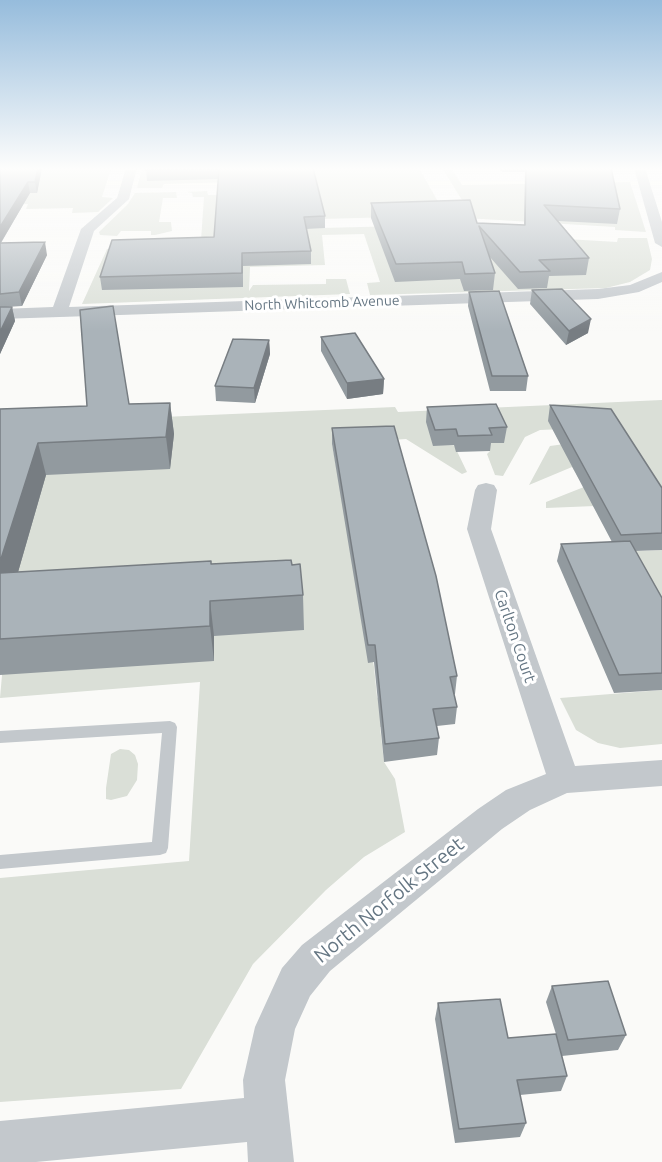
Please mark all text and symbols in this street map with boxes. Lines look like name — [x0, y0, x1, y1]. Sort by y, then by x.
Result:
street label: North Whitcomb Avenue — [244, 292, 400, 314]
street label: Carlton Court — [490, 587, 540, 685]
street label: North Norfolk Street — [309, 832, 469, 968]

